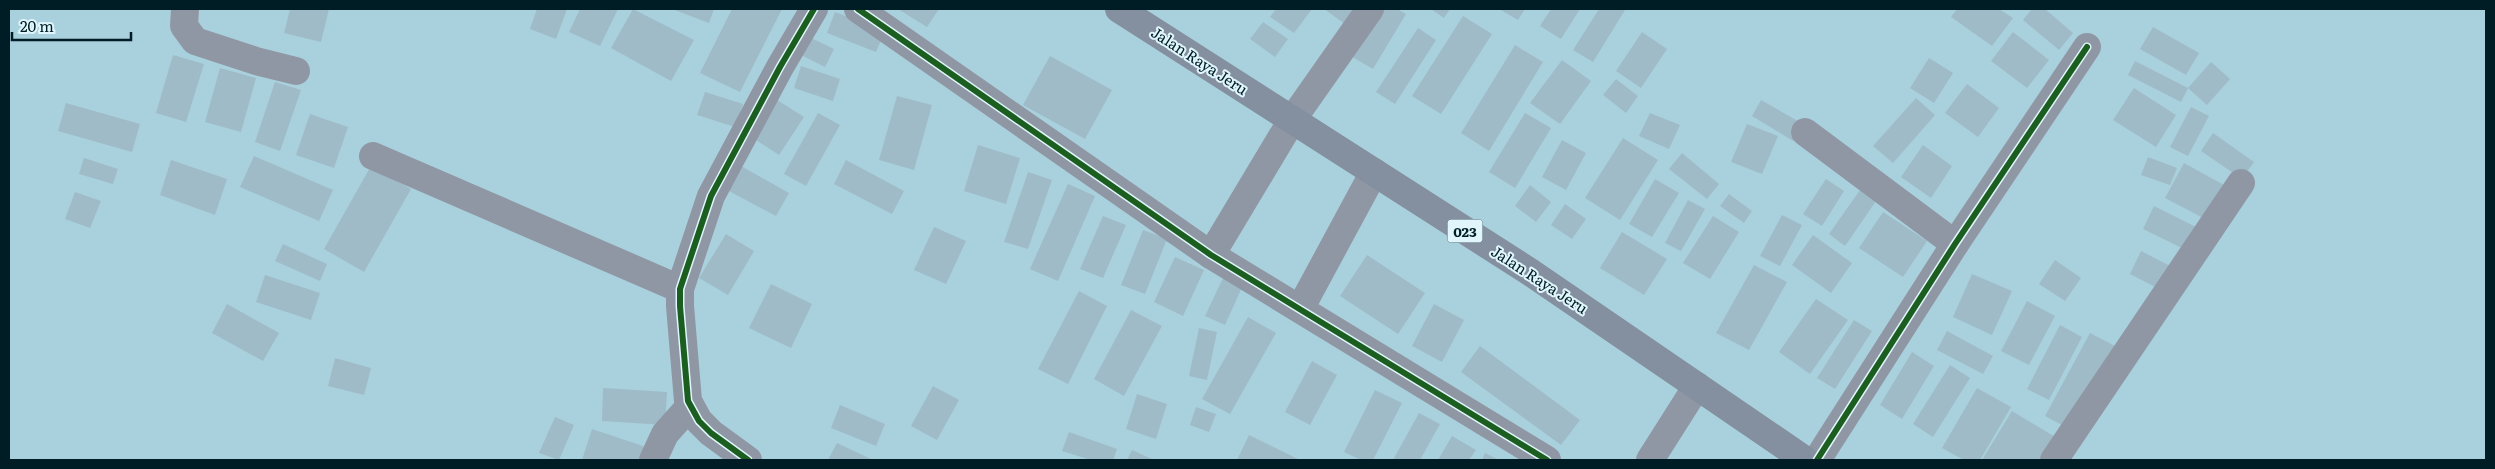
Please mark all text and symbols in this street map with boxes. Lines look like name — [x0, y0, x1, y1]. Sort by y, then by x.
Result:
scale bar — [12, 10, 131, 42]
text: 20 m — [20, 14, 54, 37]
street label: Jalan Raya Jeru — [1147, 20, 1253, 100]
road number: 023 — [1448, 220, 1482, 242]
street label: Jalan Raya Jeru — [1487, 239, 1593, 319]

